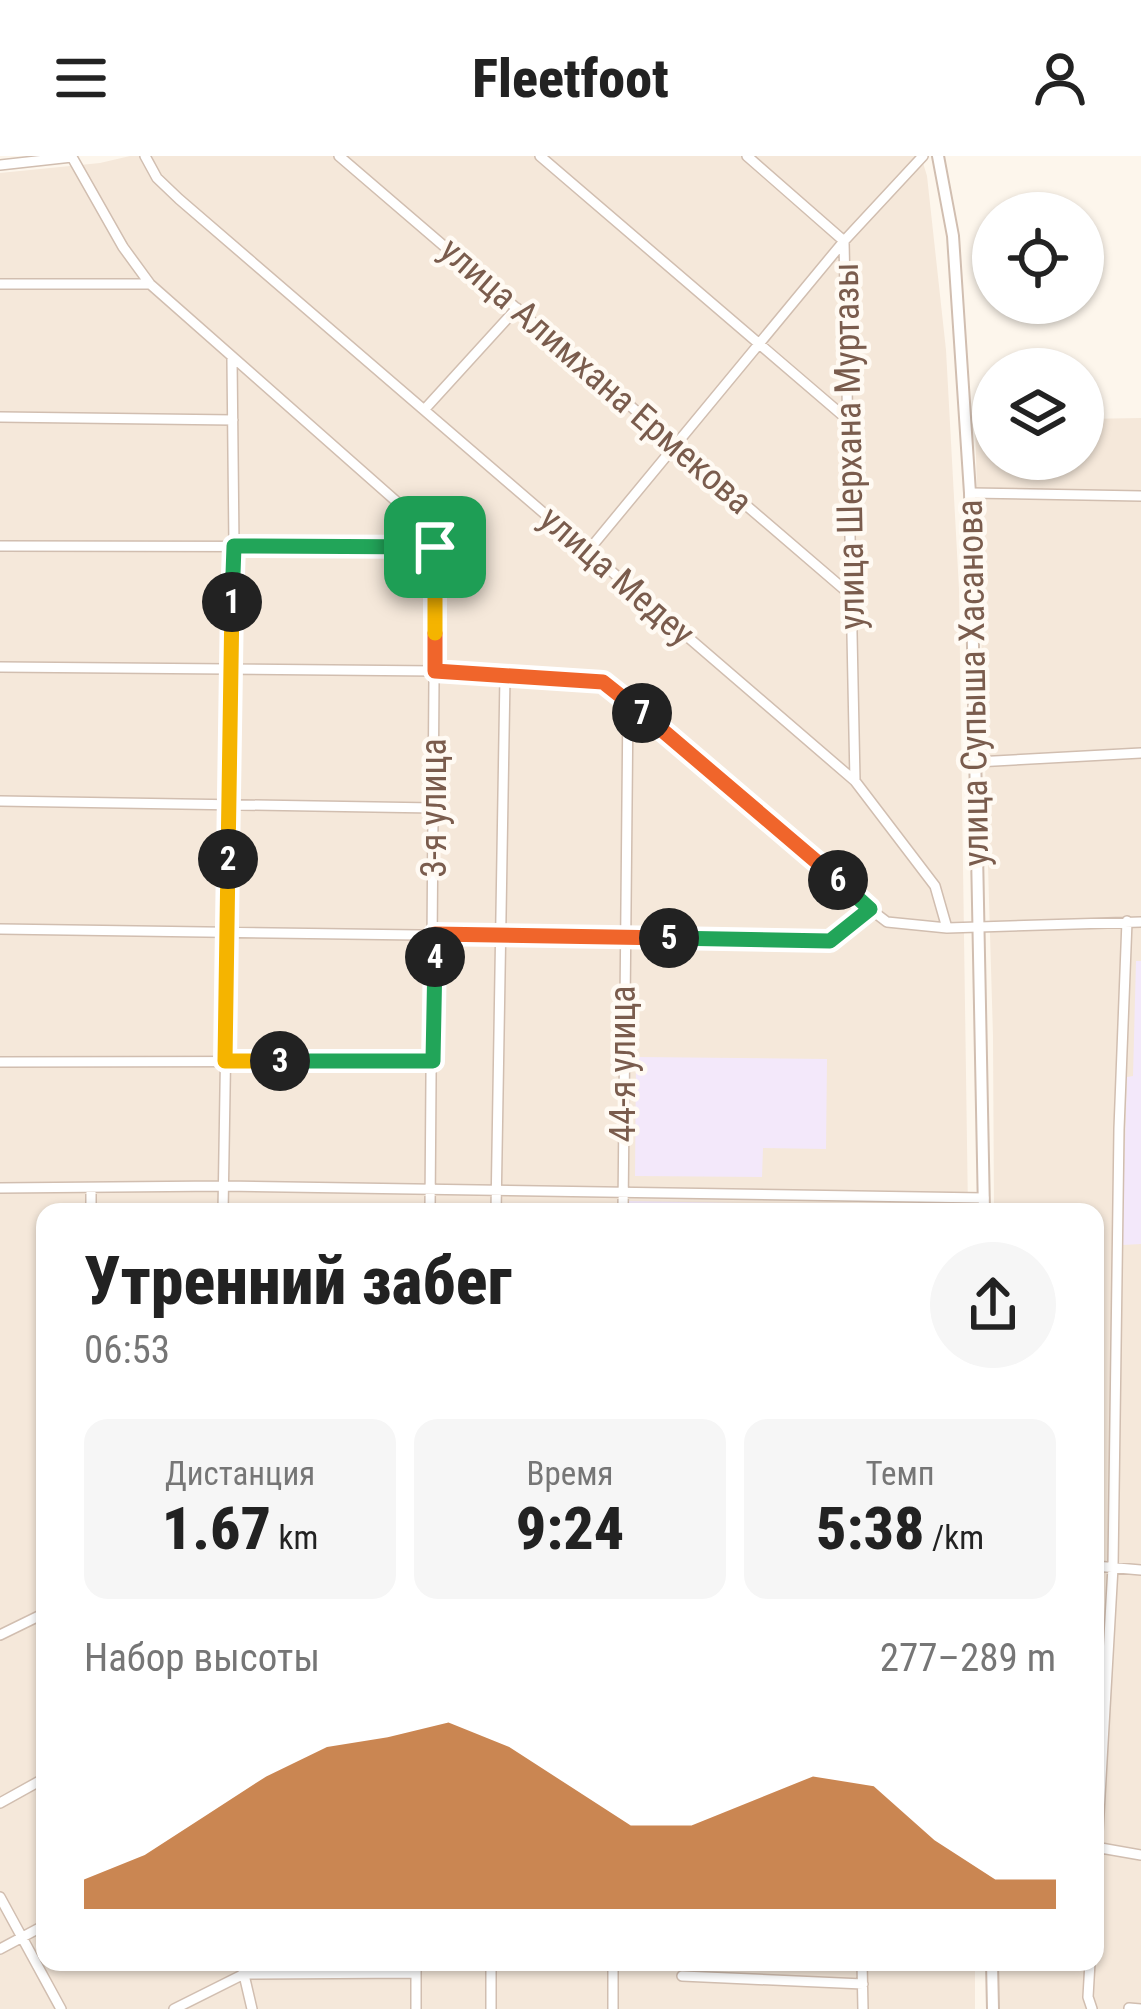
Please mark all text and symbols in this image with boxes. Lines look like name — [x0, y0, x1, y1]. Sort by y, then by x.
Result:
icon: menu — [48, 45, 114, 111]
icon: person — [1027, 45, 1093, 111]
text: Fleetfoot — [472, 47, 669, 110]
map controls — [972, 192, 1104, 480]
button: locate — [972, 192, 1104, 324]
street label: улица Алимхана Ермекова — [431, 229, 761, 523]
street label: улица Шерхана Муртазы — [825, 262, 873, 630]
button: layers — [972, 348, 1104, 480]
pin — [384, 496, 486, 598]
street label: улица Медеу — [531, 498, 703, 654]
street label: улица Супыша Хасанова — [949, 499, 997, 867]
icon: arrive — [402, 514, 468, 580]
pin: 1 — [202, 572, 262, 632]
text: 1 — [224, 582, 240, 621]
pin: 7 — [612, 683, 672, 743]
text: 7 — [634, 693, 650, 732]
street label: 3-я улица — [413, 738, 455, 878]
pin: 2 — [198, 829, 258, 889]
text: 2 — [220, 839, 236, 878]
pin: 6 — [808, 850, 868, 910]
text: 6 — [830, 860, 846, 899]
pin: 5 — [639, 908, 699, 968]
text: 5 — [661, 918, 677, 957]
pin: 4 — [405, 927, 465, 987]
text: 4 — [427, 937, 443, 976]
street label: 44-я улица — [602, 985, 644, 1143]
pin: 3 — [250, 1031, 310, 1091]
text: 3 — [272, 1041, 288, 1080]
button: share — [930, 1242, 1056, 1368]
text: Утренний забег — [84, 1243, 512, 1320]
text: 06:53 — [84, 1327, 170, 1373]
text: Дистанция — [165, 1454, 315, 1493]
text: Время — [527, 1454, 614, 1493]
text: Темп — [865, 1454, 935, 1493]
text: 1.67 — [162, 1493, 271, 1564]
text: 9:24 — [516, 1493, 624, 1564]
text: 5:38 — [816, 1493, 924, 1564]
text: km — [271, 1518, 318, 1557]
text: /km — [924, 1518, 984, 1557]
text: Набор высоты — [84, 1635, 320, 1681]
text: 277–289 m — [880, 1635, 1056, 1681]

